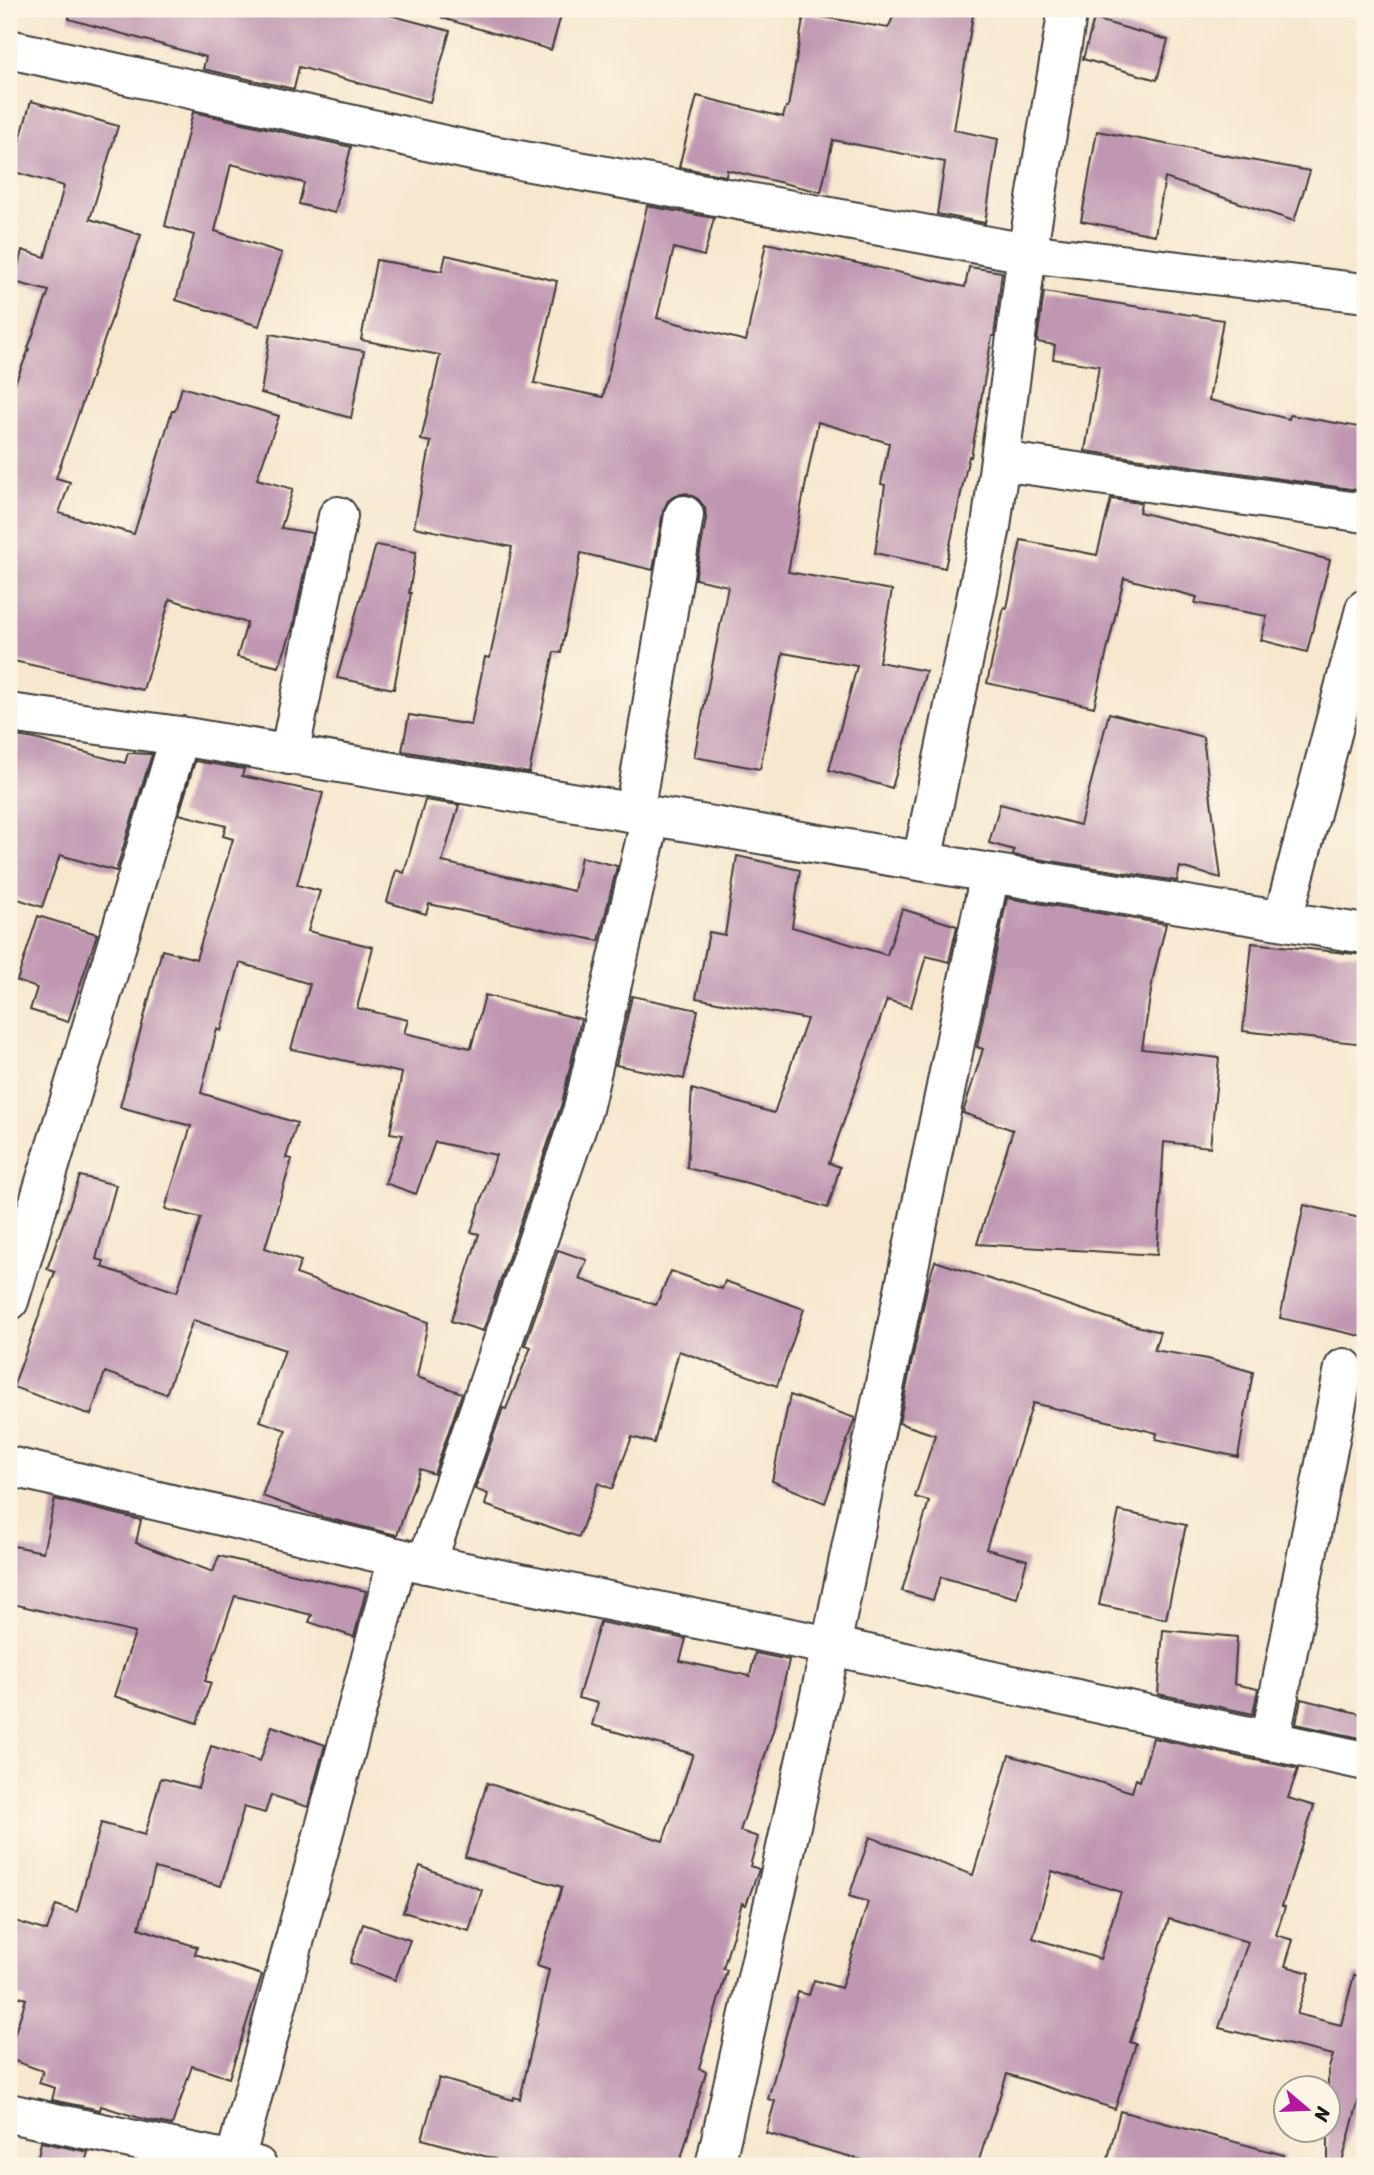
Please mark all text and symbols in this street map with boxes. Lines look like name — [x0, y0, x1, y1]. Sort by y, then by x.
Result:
north arrow — [1272, 2074, 1342, 2144]
text: N — [1305, 2102, 1341, 2127]

